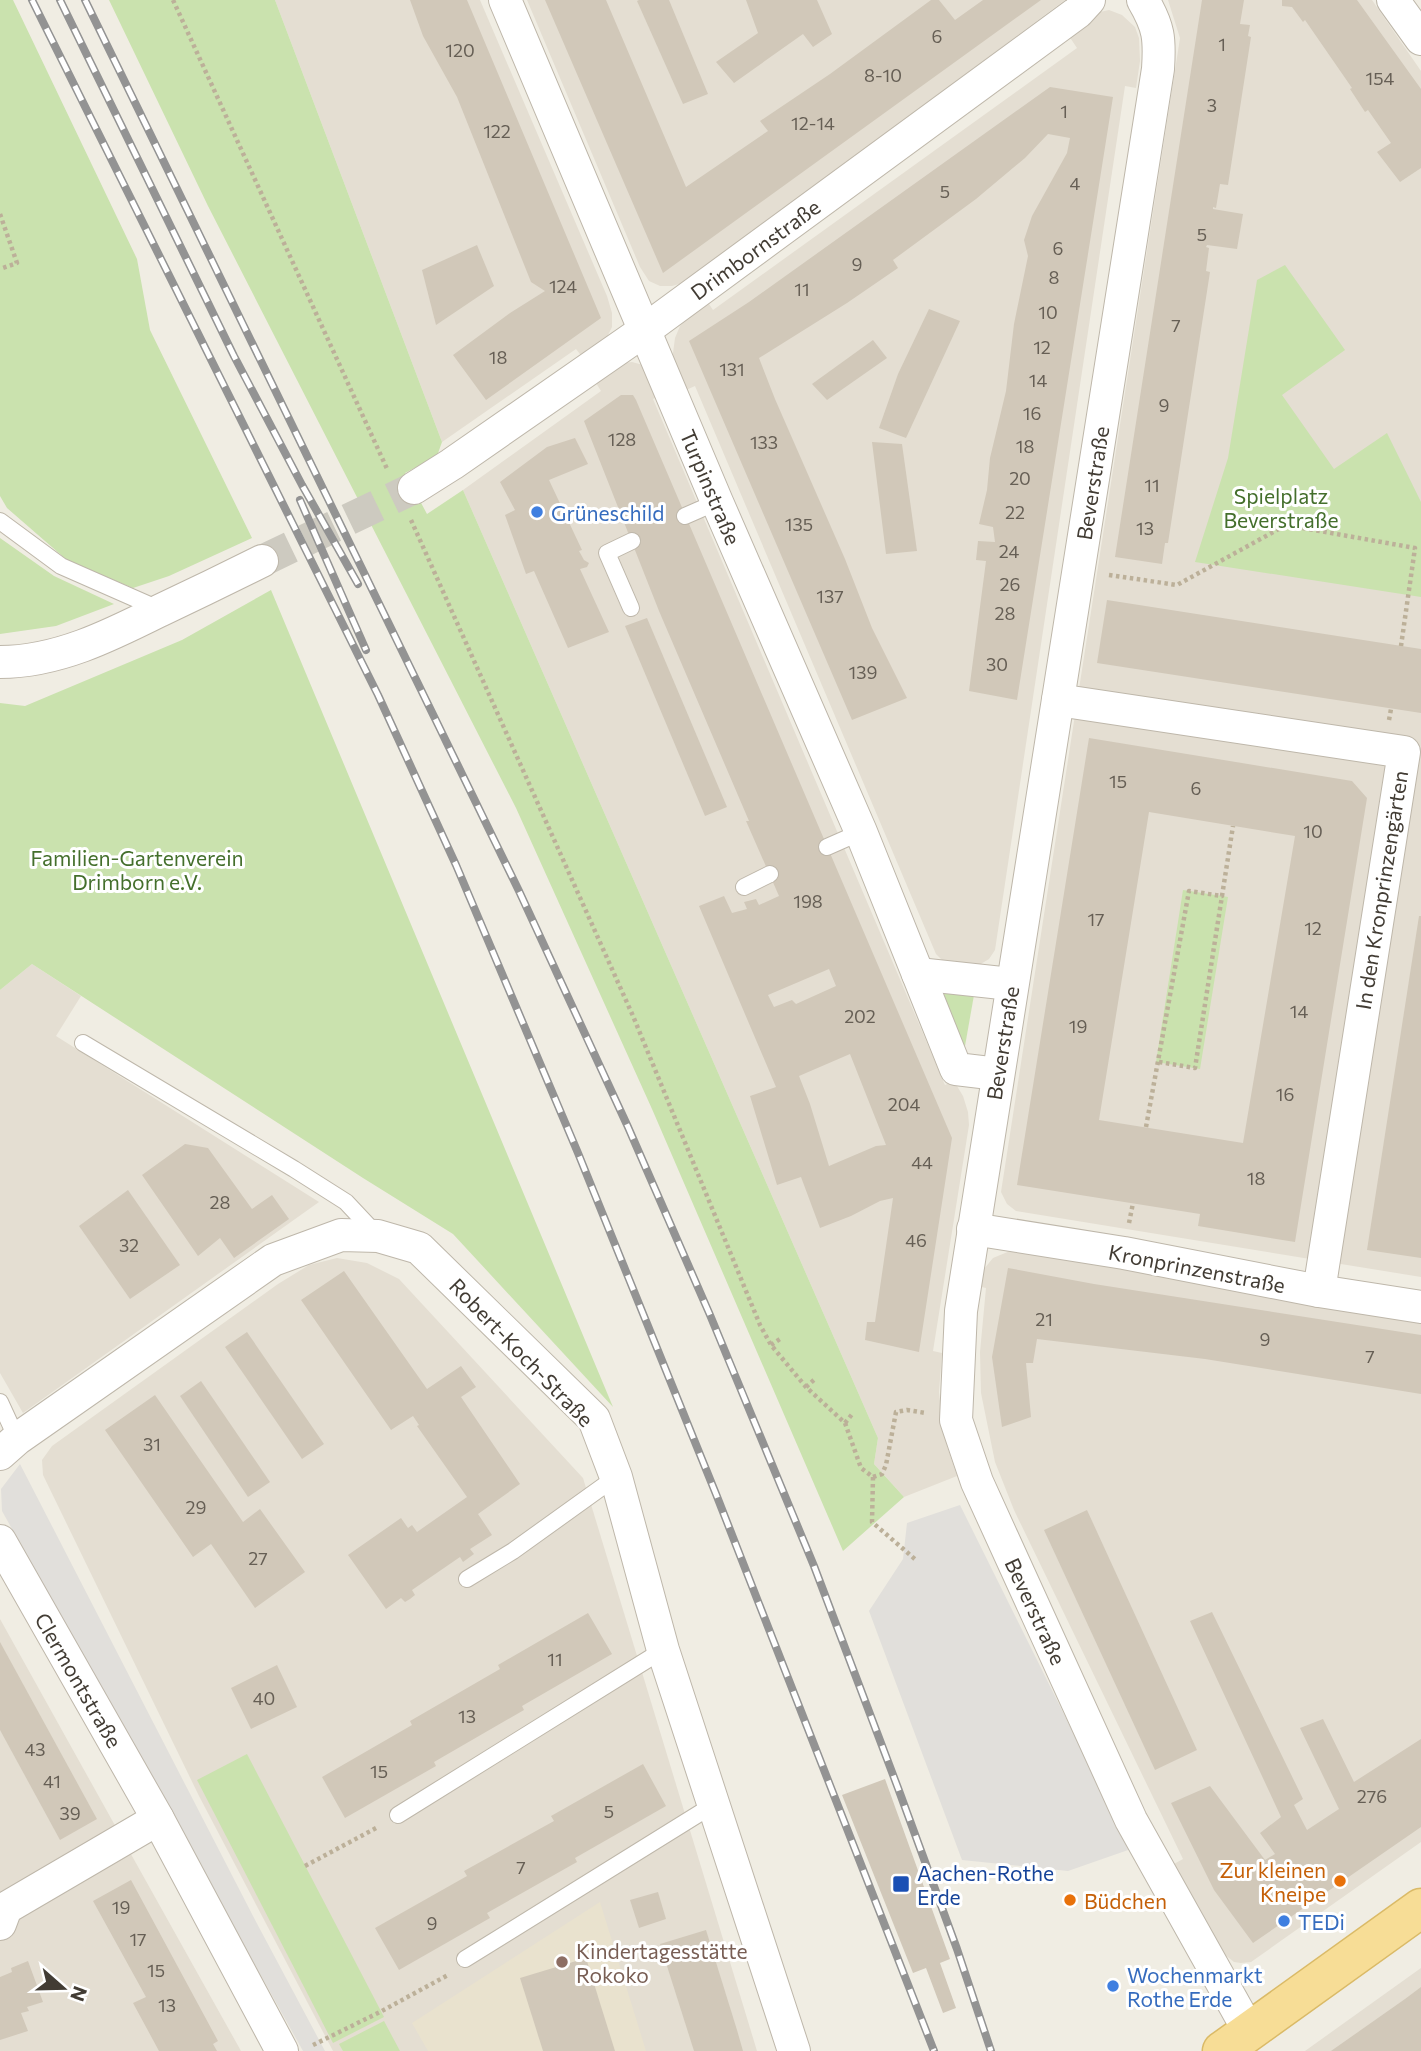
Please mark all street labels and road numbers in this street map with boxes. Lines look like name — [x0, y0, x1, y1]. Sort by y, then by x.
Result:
street label: Drimbornstraße — [685, 194, 825, 304]
street label: Beverstraße — [1071, 424, 1113, 542]
street label: Turpinstraße — [676, 426, 746, 548]
street label: In den Kronprinzengärten — [1350, 769, 1412, 1011]
street label: Beverstraße — [981, 984, 1023, 1102]
street label: Kronprinzenstraße — [1106, 1239, 1288, 1297]
street label: Robert-Koch-Straße — [445, 1273, 599, 1431]
street label: Beverstraße — [1000, 1554, 1072, 1668]
street label: Clermontstraße — [30, 1608, 128, 1752]

